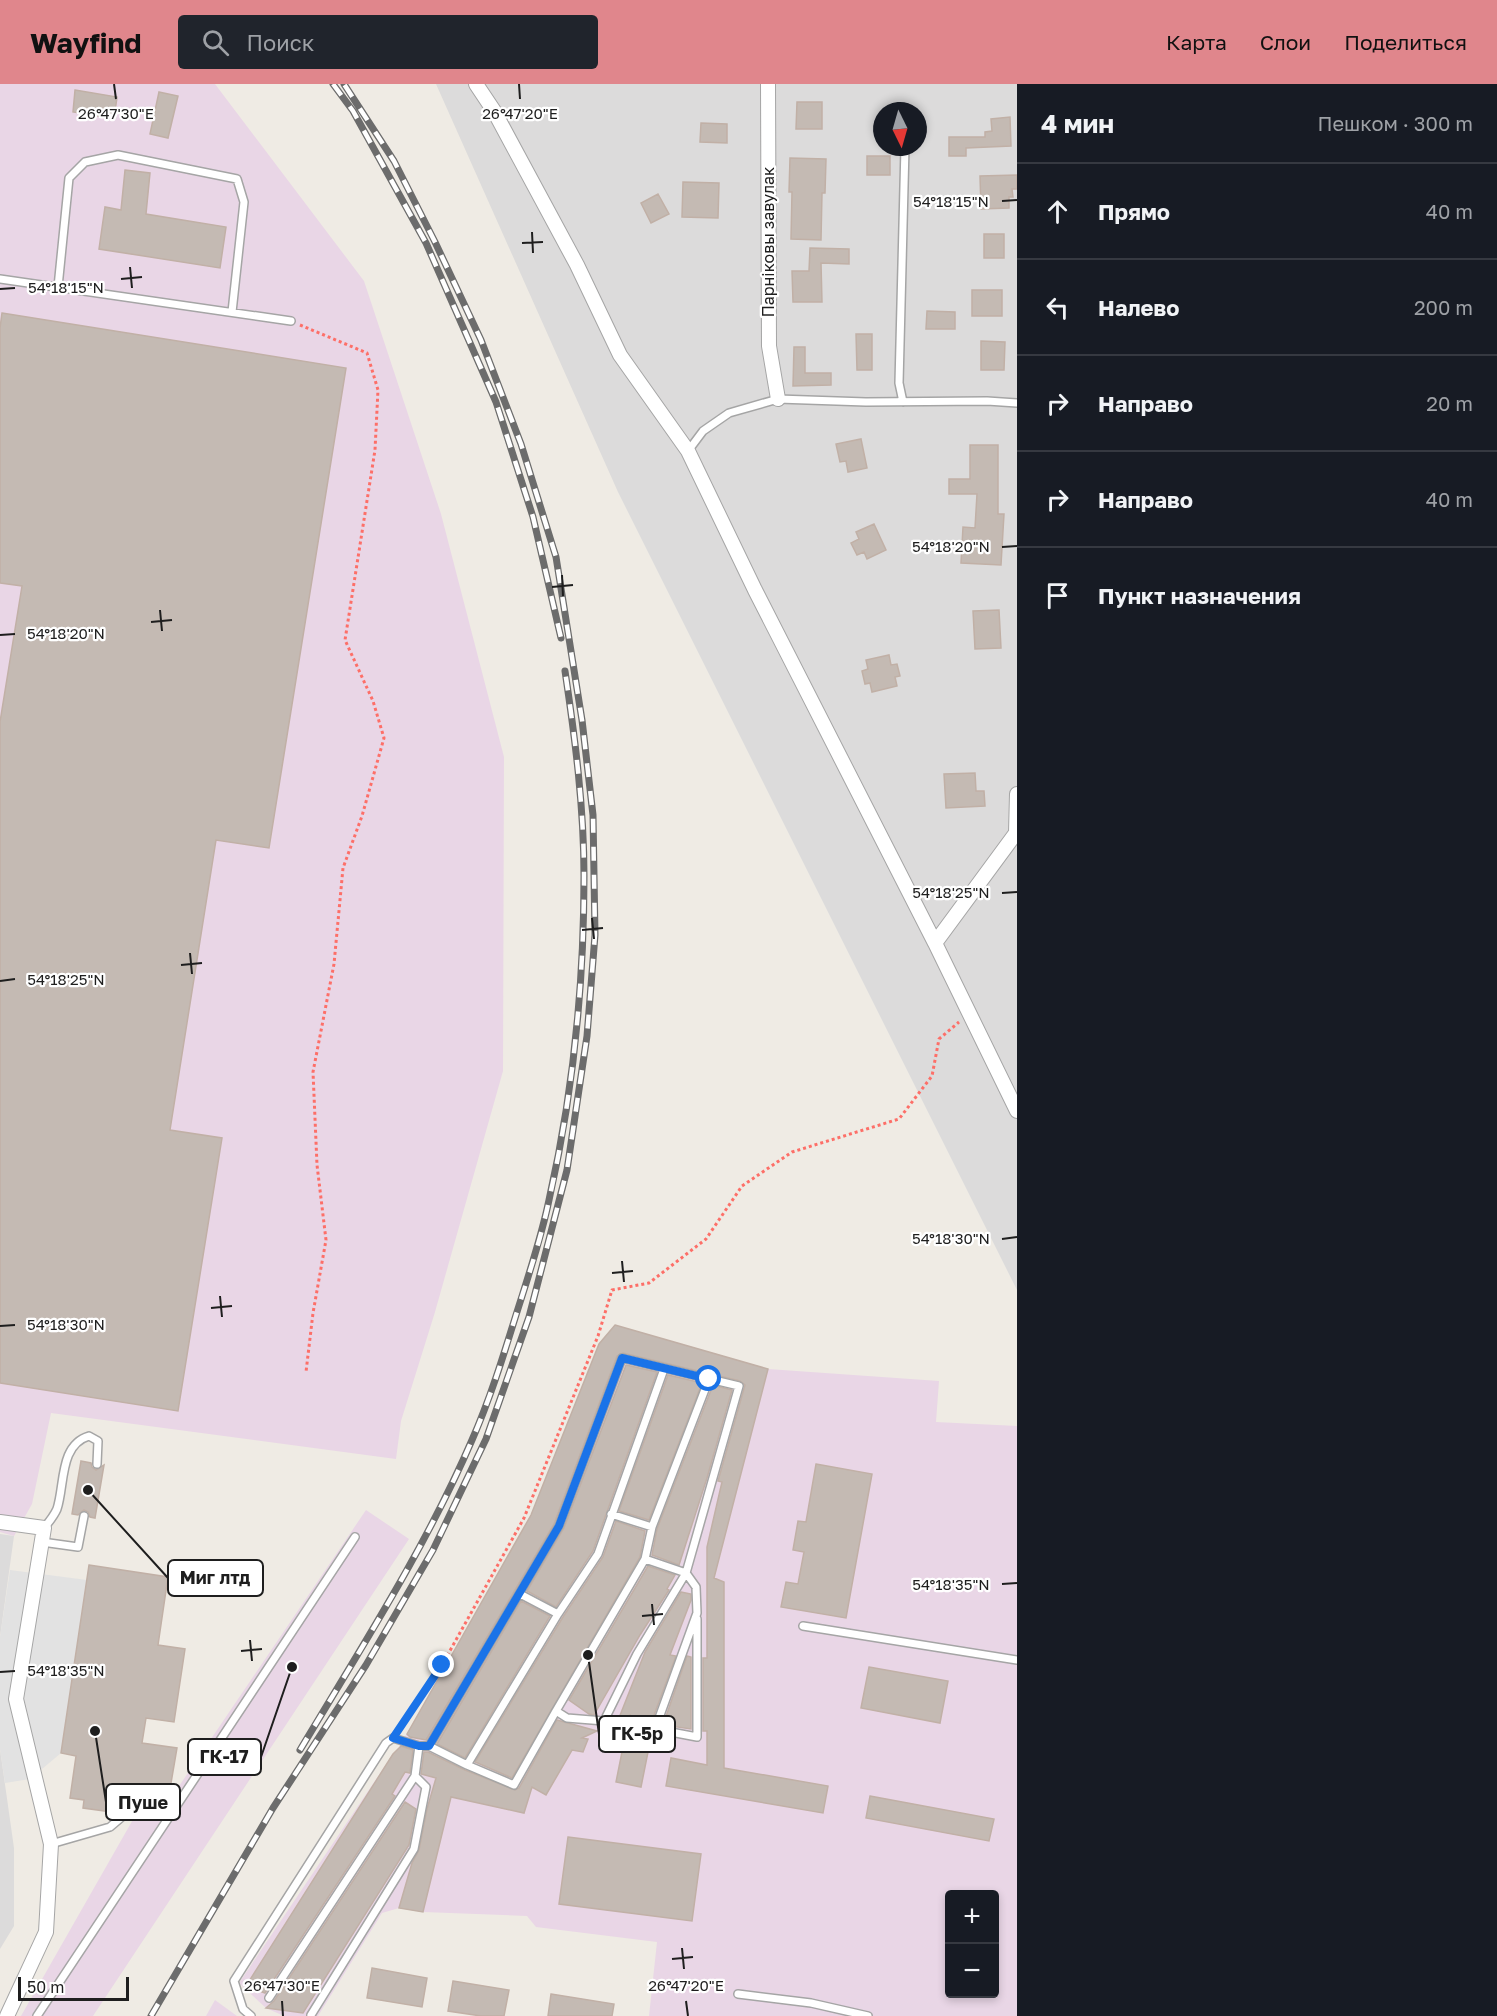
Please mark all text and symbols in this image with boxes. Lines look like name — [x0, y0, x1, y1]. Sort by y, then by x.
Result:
search box — [178, 15, 598, 69]
text: Wayfind — [30, 26, 142, 59]
icon: search — [199, 26, 232, 59]
text: Поиск — [247, 29, 314, 56]
text: Карта — [1166, 29, 1227, 55]
text: Слои — [1260, 29, 1311, 55]
text: Поделиться — [1344, 29, 1467, 55]
north arrow — [873, 102, 927, 156]
text: 26°47'30"E — [78, 104, 154, 122]
text: 26°47'20"E — [482, 104, 558, 122]
text: 4 мин — [1041, 108, 1114, 139]
text: Пешком · 300 m — [1318, 111, 1473, 135]
street label: Парніковы завулак — [758, 167, 778, 317]
text: 54°18'15"N — [913, 192, 989, 210]
icon: ahead — [1041, 195, 1074, 228]
text: Прямо — [1098, 198, 1170, 225]
text: 40 m — [1426, 199, 1473, 223]
text: 54°18'15"N — [28, 278, 104, 296]
icon: left — [1041, 291, 1074, 324]
text: Налево — [1098, 294, 1180, 321]
text: 200 m — [1414, 295, 1473, 319]
icon: right — [1041, 387, 1074, 420]
text: Направо — [1098, 390, 1193, 417]
text: 20 m — [1426, 391, 1473, 415]
icon: right — [1041, 483, 1074, 516]
text: Направо — [1098, 486, 1193, 513]
text: 40 m — [1426, 487, 1473, 511]
text: 54°18'20"N — [912, 537, 990, 555]
icon: arrive — [1041, 579, 1074, 612]
text: Пункт назначения — [1098, 582, 1301, 609]
text: 54°18'20"N — [27, 624, 105, 642]
text: 54°18'25"N — [912, 883, 990, 901]
text: 54°18'25"N — [27, 970, 105, 988]
text: 54°18'30"N — [912, 1229, 990, 1247]
text: 54°18'30"N — [27, 1315, 105, 1333]
route start — [695, 1365, 721, 1391]
callout: Миг лтд — [168, 1560, 263, 1596]
text: Миг лтд — [180, 1566, 250, 1588]
text: 54°18'35"N — [912, 1575, 990, 1593]
route end — [428, 1651, 454, 1677]
text: 54°18'35"N — [27, 1661, 105, 1679]
callout: ГК-5p — [599, 1716, 675, 1752]
text: ГК-5p — [611, 1722, 663, 1744]
callout: ГК-17 — [188, 1739, 261, 1775]
text: ГК-17 — [199, 1745, 249, 1767]
callout: Пуше — [106, 1784, 180, 1820]
text: Пуше — [118, 1791, 168, 1813]
map controls — [945, 1890, 999, 1998]
button: + — [945, 1890, 999, 1944]
button: − — [945, 1944, 999, 1998]
scale bar — [18, 1974, 129, 2002]
text: 26°47'30"E — [244, 1976, 320, 1994]
text: 26°47'20"E — [648, 1976, 724, 1994]
text: 50 m — [27, 1977, 64, 1997]

